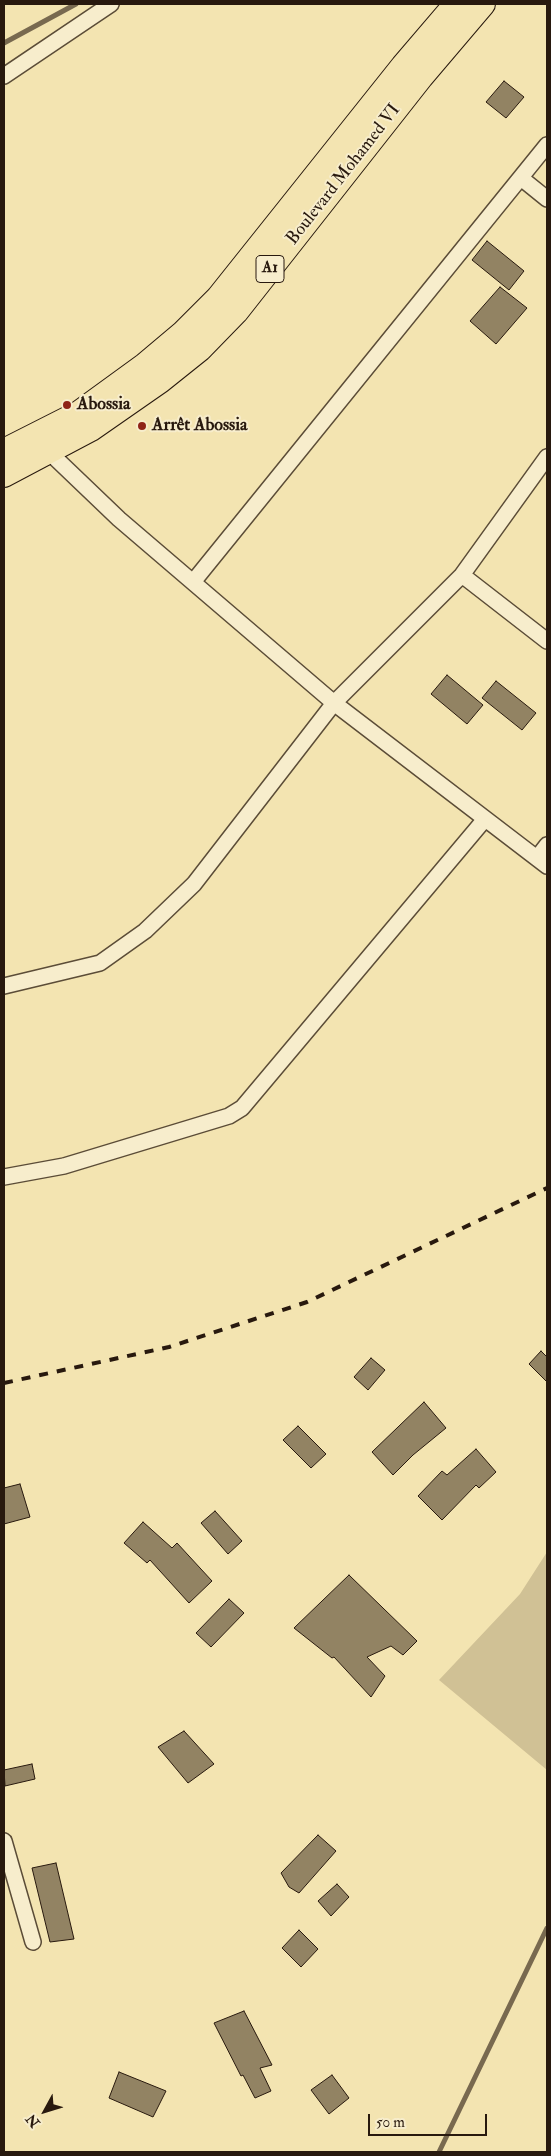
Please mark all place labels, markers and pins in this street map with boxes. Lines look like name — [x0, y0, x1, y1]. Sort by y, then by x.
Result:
place label: Abossia — [77, 394, 130, 416]
marker: Abossia — [61, 399, 73, 411]
place label: Arrêt Abossia — [152, 415, 247, 437]
marker: Arrêt Abossia — [136, 420, 148, 432]

